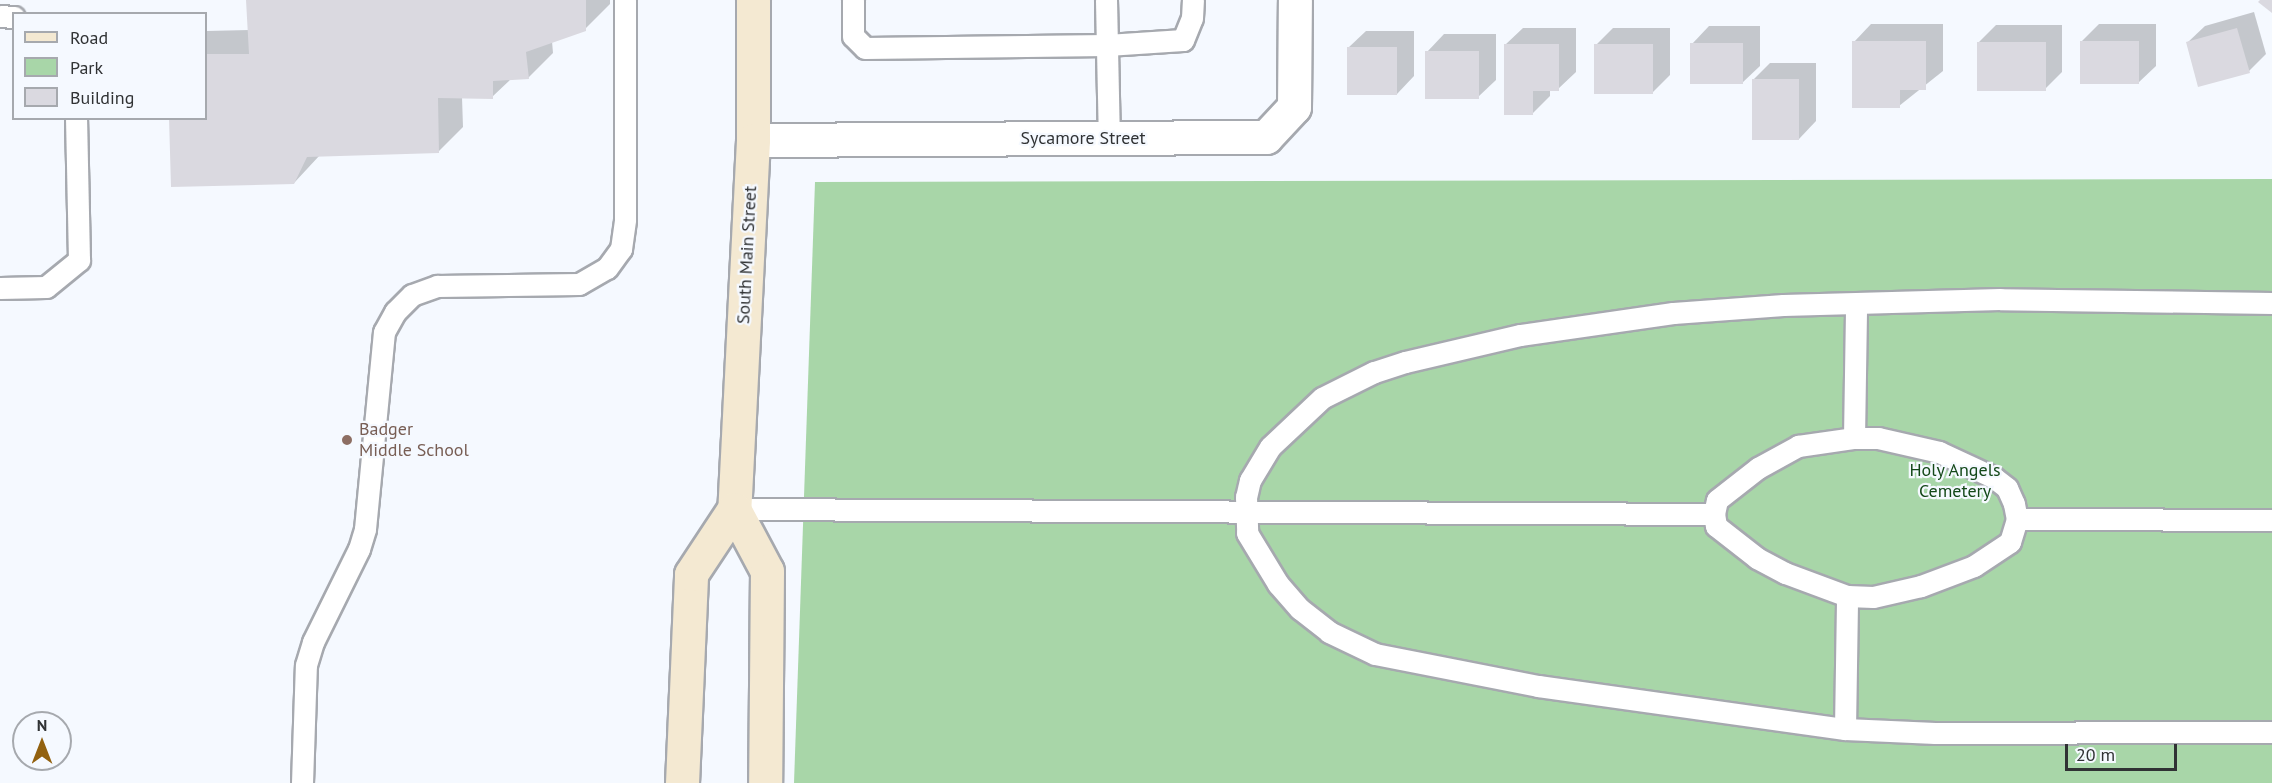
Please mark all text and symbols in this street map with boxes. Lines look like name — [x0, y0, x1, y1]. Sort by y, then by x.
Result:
legend — [12, 12, 207, 120]
text: Road — [70, 26, 108, 49]
text: Park — [70, 56, 103, 79]
text: Building — [70, 86, 134, 109]
street label: Sycamore Street — [1020, 127, 1146, 149]
street label: South Main Street — [733, 185, 761, 325]
place label: Badger Middle School — [359, 419, 469, 462]
marker: Badger Middle School — [340, 433, 354, 447]
park label: Holy Angels Cemetery — [1909, 460, 2001, 502]
north arrow — [12, 711, 72, 771]
text: N — [37, 715, 47, 735]
scale bar — [2068, 732, 2180, 770]
text: 20 m — [2076, 743, 2115, 766]

